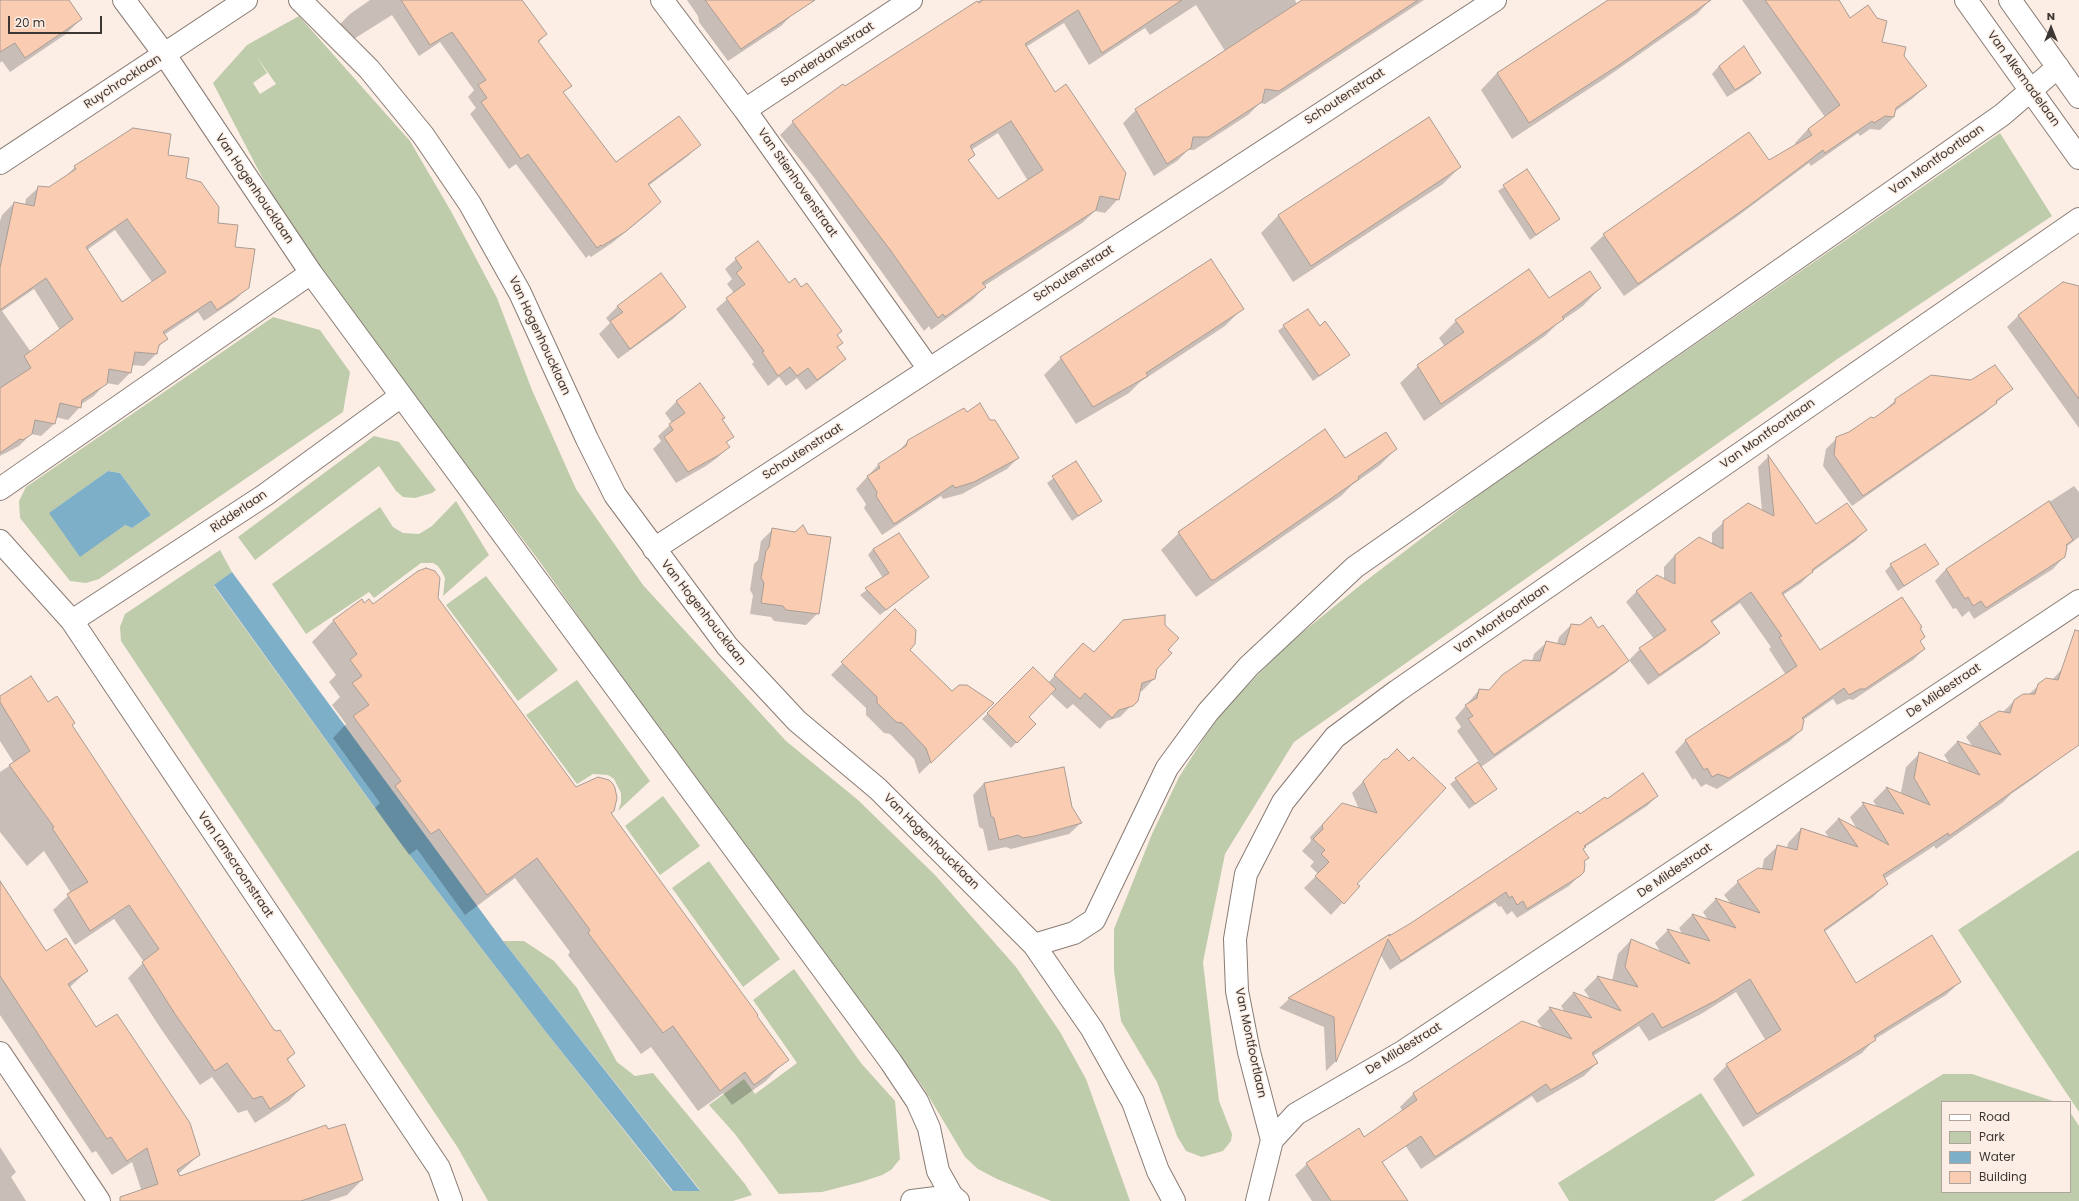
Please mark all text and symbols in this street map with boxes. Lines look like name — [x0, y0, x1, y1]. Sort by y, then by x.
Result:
scale bar — [10, 8, 104, 34]
north arrow — [2031, 8, 2071, 48]
text: N — [2047, 8, 2055, 24]
text: 20 m — [15, 14, 45, 31]
street label: Sonderdankstraat — [779, 19, 877, 91]
street label: Van Alkemadelaan — [1983, 28, 2063, 130]
street label: Ruychrocklaan — [82, 52, 164, 112]
street label: Schoutenstraat — [1302, 66, 1388, 128]
street label: Van Montfoortlaan — [1887, 122, 1987, 198]
street label: Van Stienhovenstraat — [754, 126, 840, 240]
street label: Van Hogenhoucklaan — [212, 131, 296, 247]
street label: Schoutenstraat — [1031, 243, 1117, 305]
street label: Van Hogenhoucklaan — [505, 274, 573, 398]
street label: Van Montfoortlaan — [1718, 396, 1818, 472]
street label: Schoutenstraat — [760, 421, 846, 483]
street label: Ridderlaan — [208, 488, 270, 536]
street label: Van Hogenhoucklaan — [657, 557, 749, 669]
street label: Van Montfoortlaan — [1452, 581, 1552, 657]
street label: De Mildestraat — [1904, 661, 1984, 721]
street label: Van Hogenhoucklaan — [880, 791, 982, 893]
street label: Van Lanscroonstraat — [194, 809, 276, 921]
street label: De Mildestraat — [1635, 841, 1715, 901]
street label: Van Montfoortlaan — [1231, 987, 1269, 1099]
street label: De Mildestraat — [1363, 1020, 1445, 1078]
legend — [1941, 1101, 2071, 1193]
text: Road — [1979, 1108, 2010, 1125]
text: Park — [1979, 1128, 2005, 1145]
text: Water — [1979, 1148, 2015, 1165]
text: Building — [1979, 1168, 2027, 1185]

